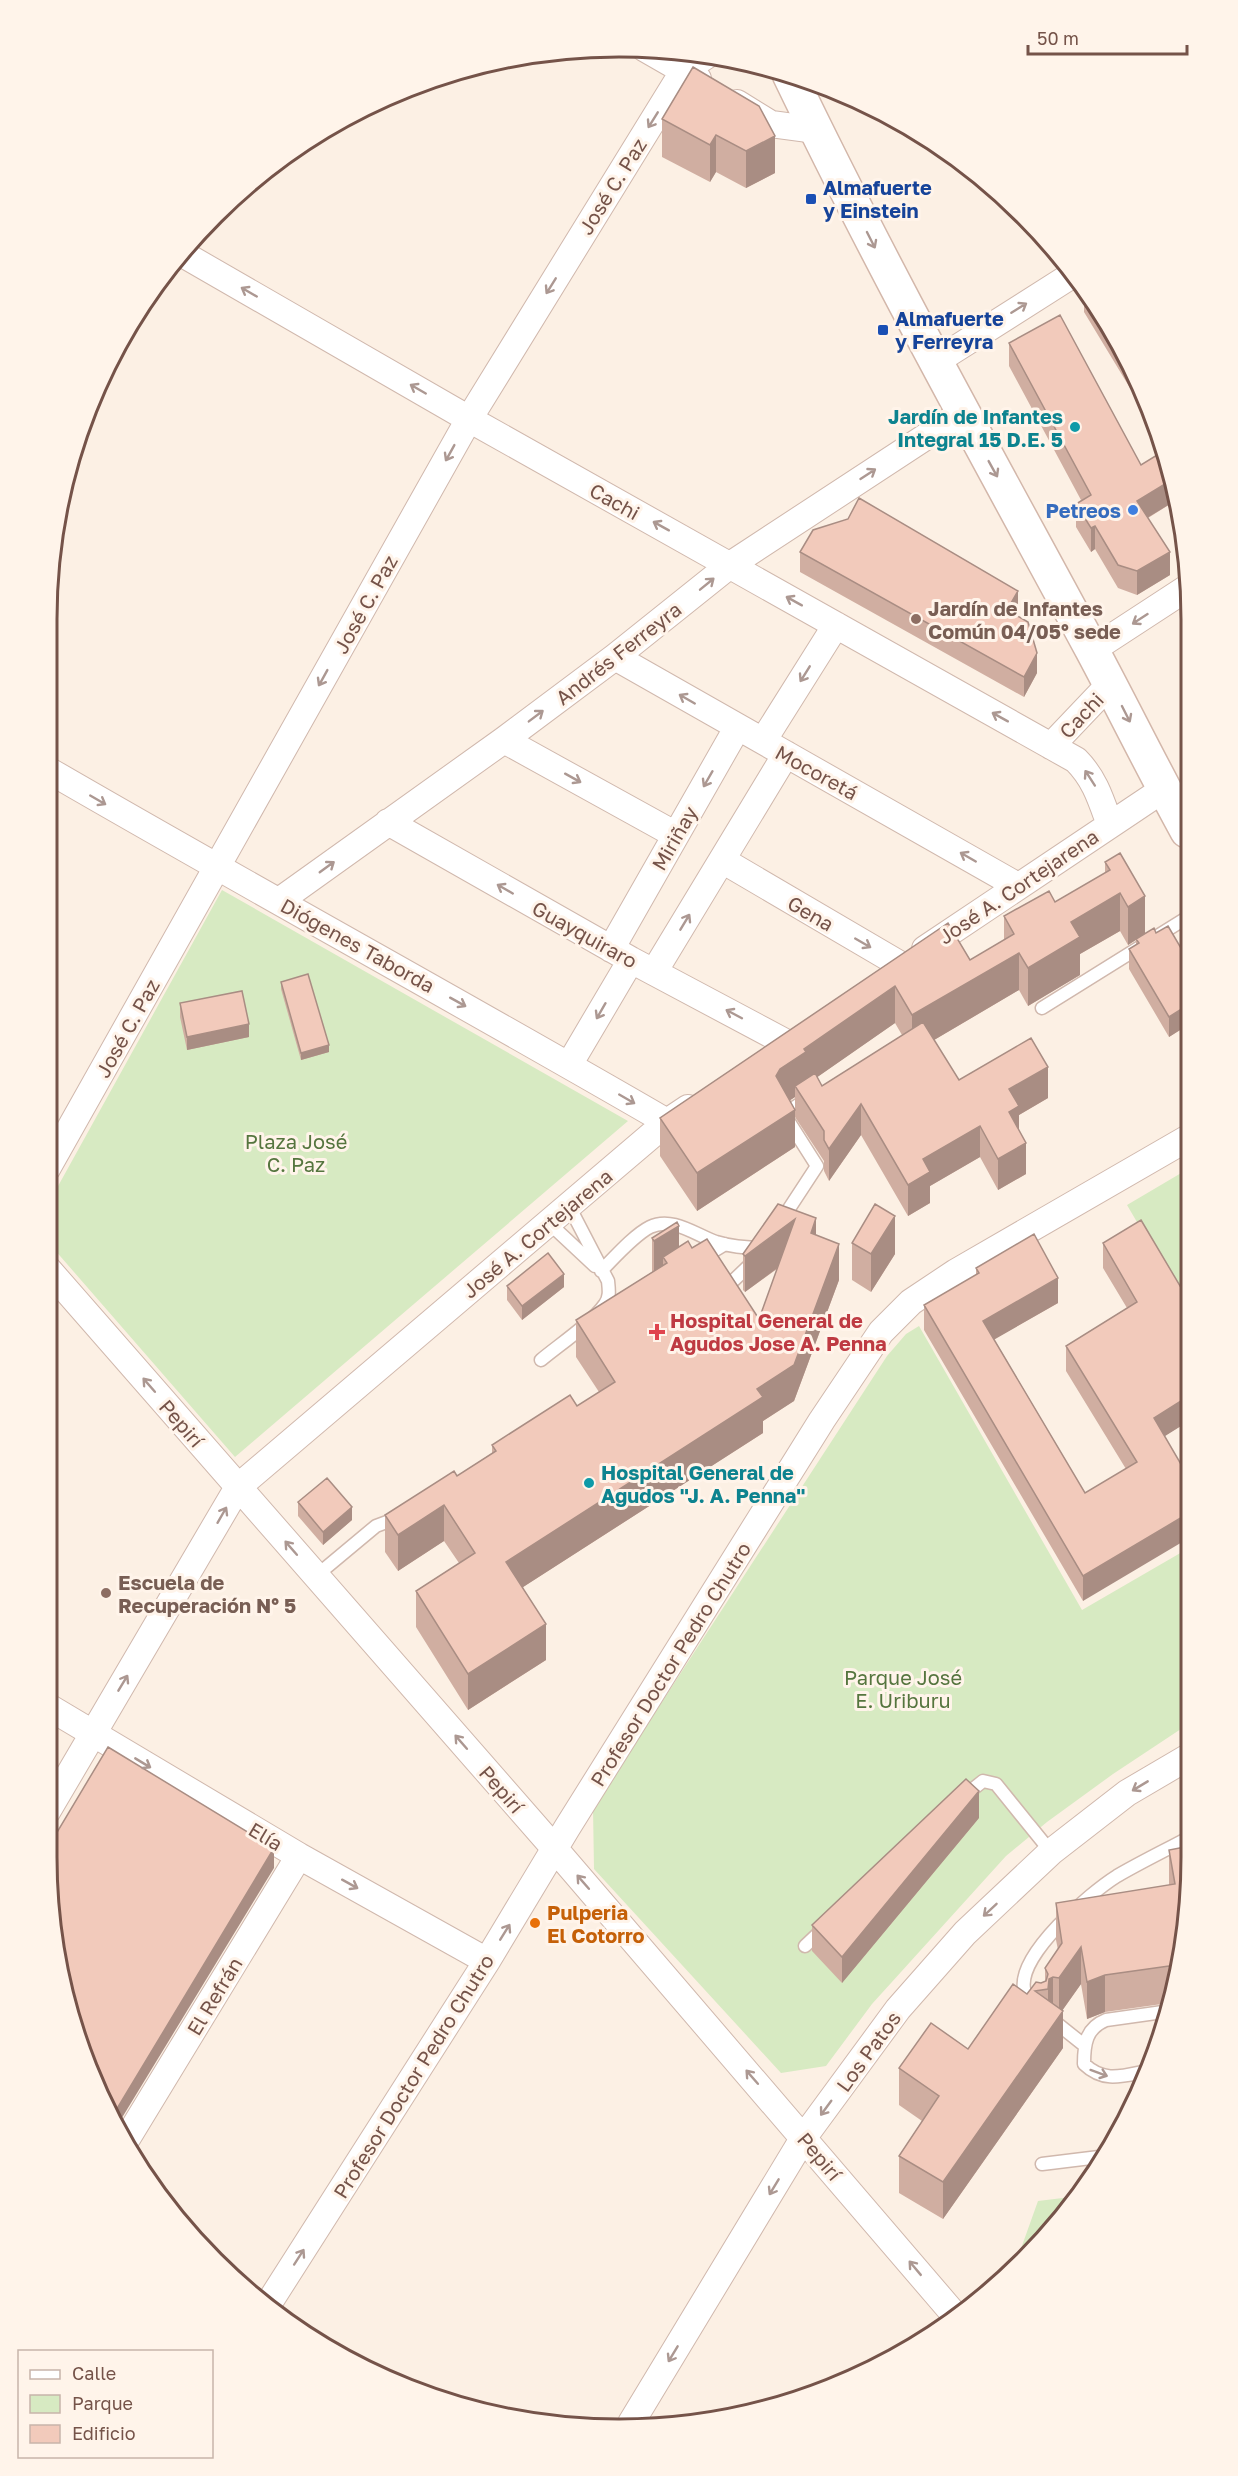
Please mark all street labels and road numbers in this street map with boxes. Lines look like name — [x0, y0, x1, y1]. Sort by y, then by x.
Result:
street label: José C. Paz — [573, 133, 651, 239]
street label: Cachi — [586, 478, 644, 524]
street label: José C. Paz — [328, 551, 402, 657]
street label: Andrés Ferreyra — [550, 597, 686, 709]
street label: Cachi — [1054, 687, 1108, 743]
street label: Mocoretá — [772, 740, 862, 804]
street label: Miriñay — [646, 802, 702, 874]
street label: José A. Cortejarena — [933, 824, 1103, 948]
street label: Gena — [784, 890, 838, 936]
street label: Diógenes Taborda — [277, 893, 439, 997]
street label: Guayquiraro — [528, 895, 642, 973]
street label: José C. Paz — [90, 975, 164, 1081]
street label: José A. Cortejarena — [457, 1163, 617, 1303]
street label: Pepirí — [155, 1394, 210, 1453]
street label: Profesor Doctor Pedro Chutro — [585, 1538, 755, 1790]
street label: Pepirí — [475, 1760, 530, 1819]
street label: Elía — [245, 1817, 287, 1855]
street label: Profesor Doctor Pedro Chutro — [328, 1950, 498, 2202]
street label: El Refrán — [181, 1953, 247, 2039]
street label: Los Patos — [831, 2006, 905, 2096]
street label: Pepirí — [793, 2127, 848, 2186]

